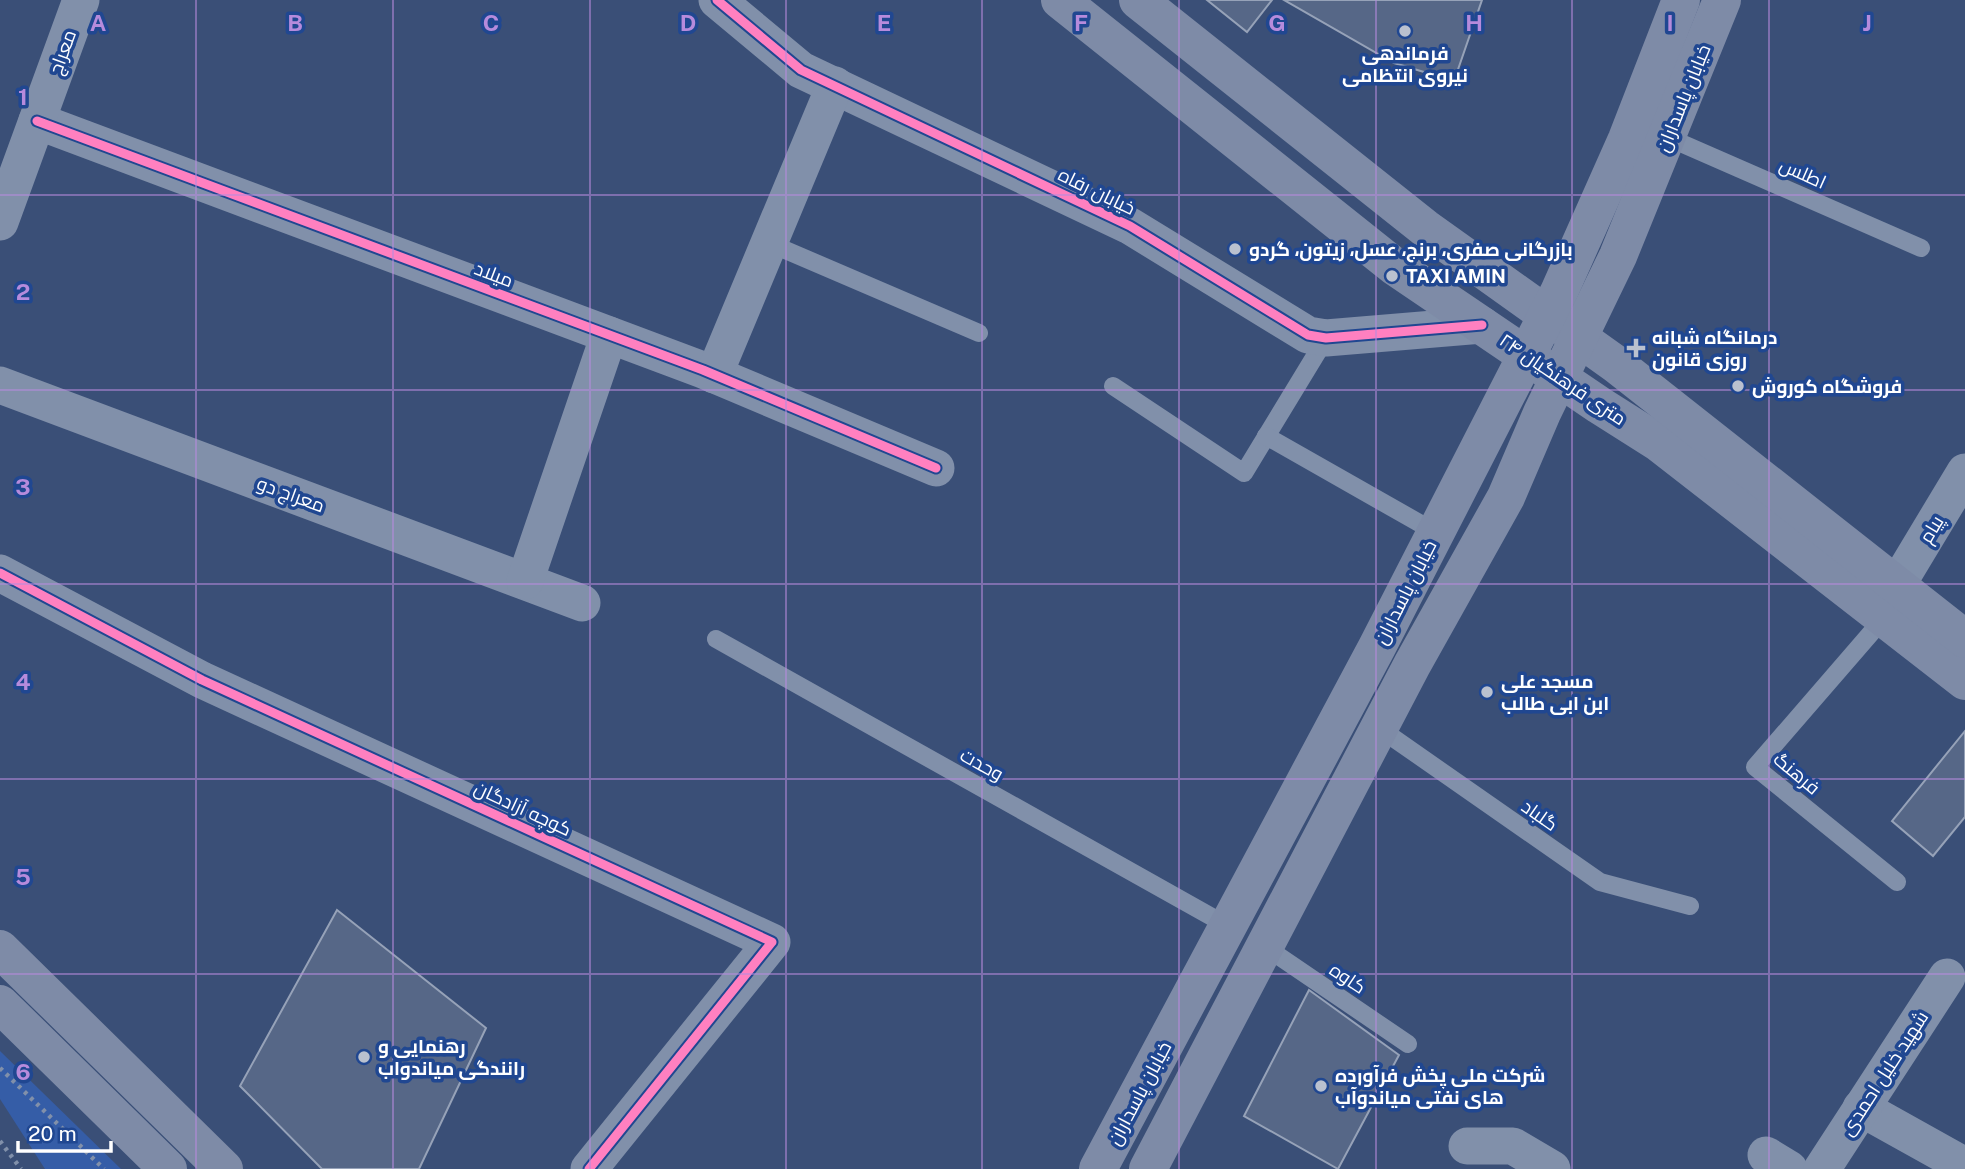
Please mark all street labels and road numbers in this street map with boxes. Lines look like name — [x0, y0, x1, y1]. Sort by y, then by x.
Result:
street label: معراج — [44, 27, 83, 78]
street label: خیابان پاسداران — [1651, 41, 1716, 156]
street label: اطلس — [1776, 153, 1830, 194]
street label: خیابان رفاه — [1054, 163, 1139, 220]
street label: میلاد — [472, 257, 516, 291]
street label: ۲۴ متری فرهنگیان — [1495, 329, 1630, 430]
street label: معراج دو — [253, 472, 328, 519]
street label: پیام — [1914, 511, 1950, 548]
street label: خیابان پاسداران — [1369, 536, 1442, 649]
street label: وحدت — [956, 743, 1007, 786]
street label: فرهنگ — [1769, 747, 1825, 799]
street label: کوچه آزادگان — [470, 776, 575, 842]
street label: گلباد — [1518, 795, 1562, 835]
street label: کاوه — [1325, 958, 1370, 999]
street label: شهید خلیل احمدی — [1836, 1007, 1933, 1140]
street label: خیابان پاسداران — [1102, 1037, 1177, 1149]

